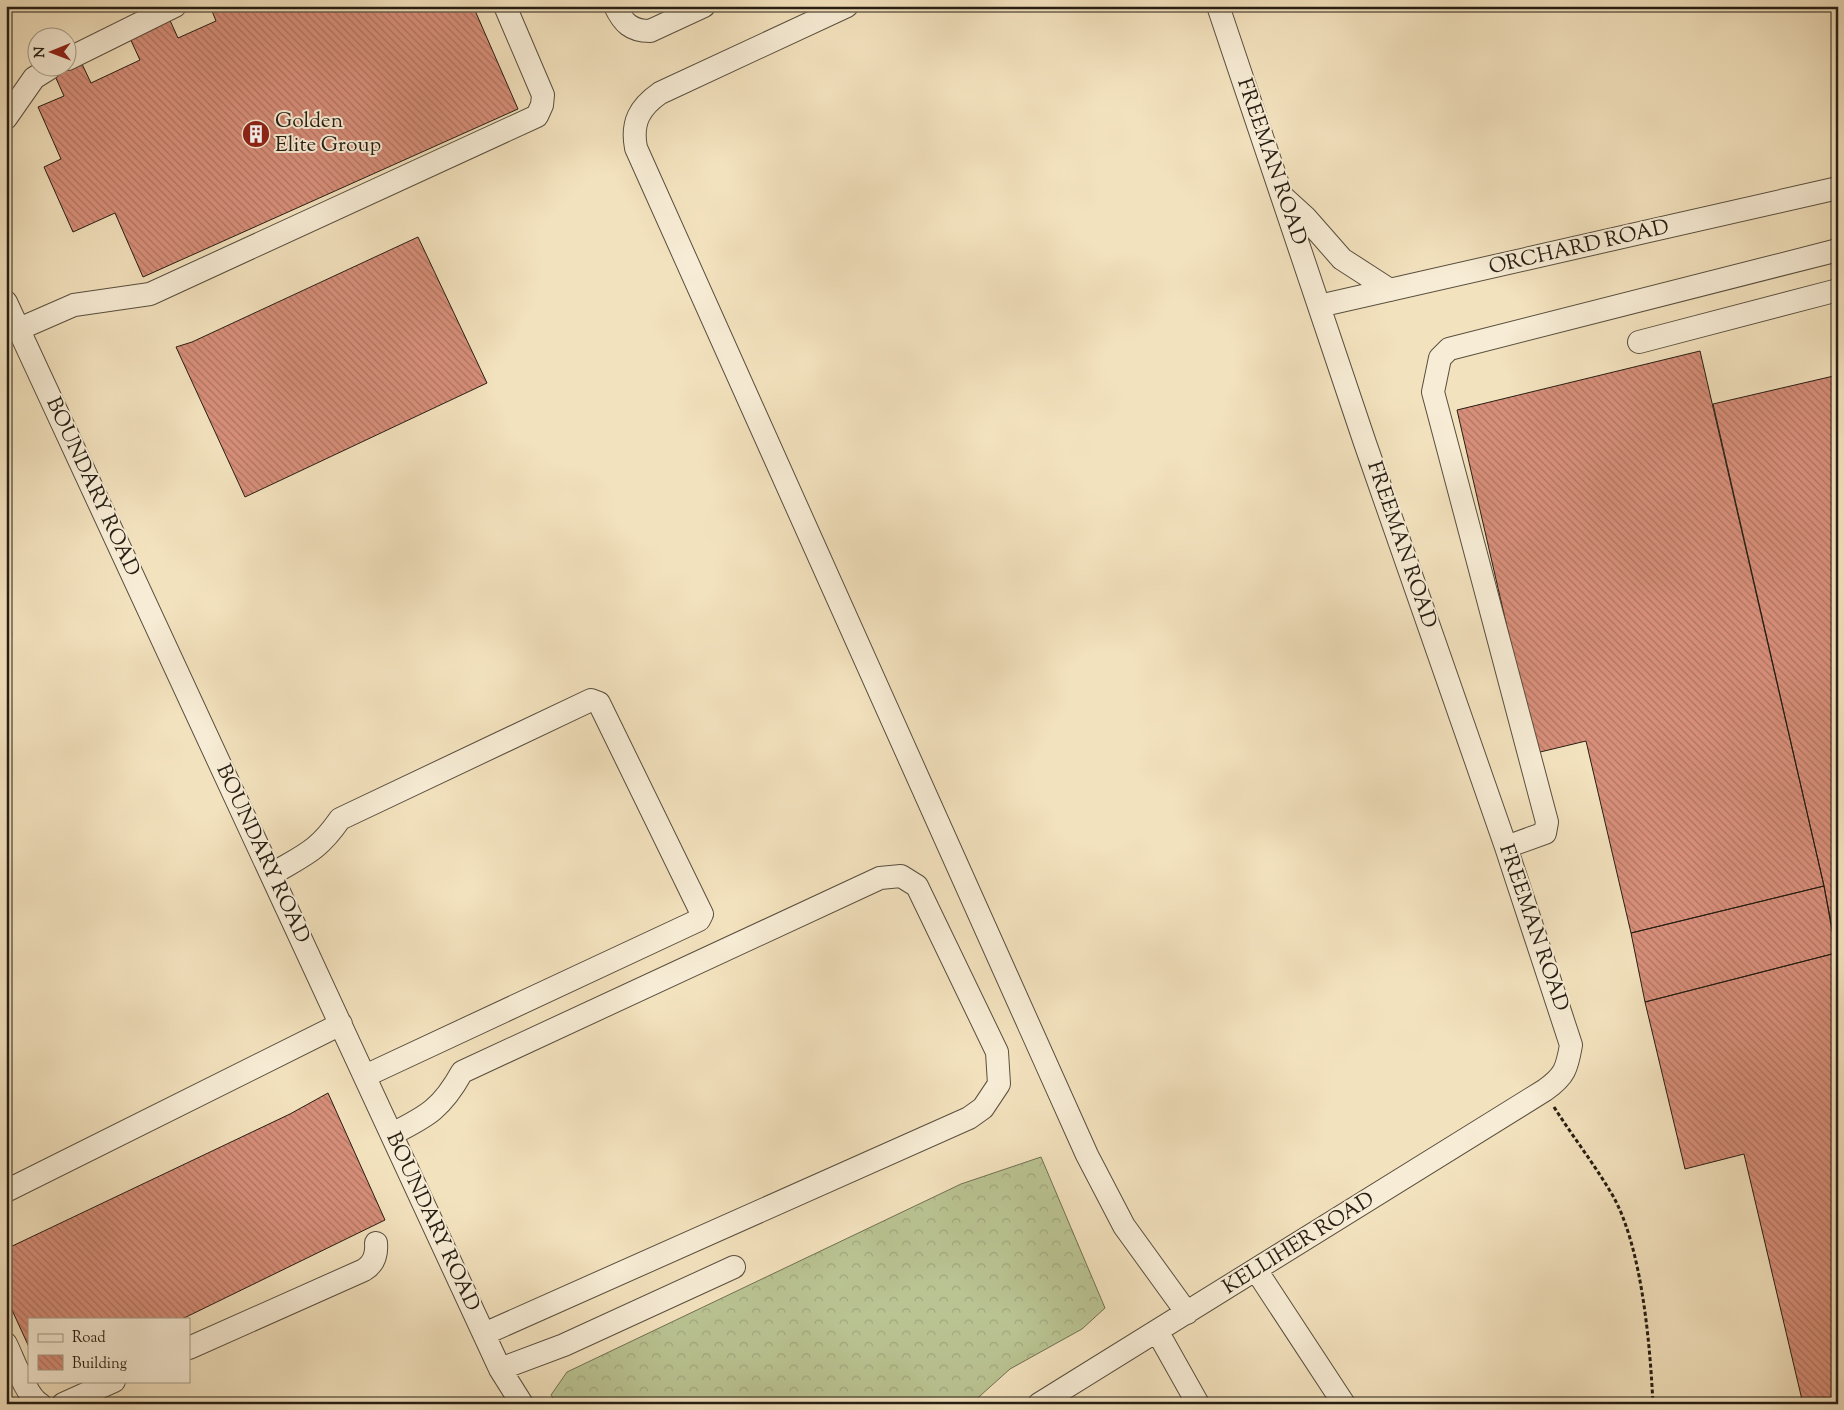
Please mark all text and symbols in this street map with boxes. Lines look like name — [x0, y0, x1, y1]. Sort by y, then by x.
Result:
north arrow — [28, 28, 78, 78]
text: N — [31, 46, 51, 58]
street label: FREEMAN ROAD — [1228, 75, 1314, 249]
place label: Golden Elite Group — [275, 107, 381, 161]
building icon: Golden Elite Group — [241, 119, 271, 149]
street label: ORCHARD ROAD — [1486, 213, 1672, 283]
street label: BOUNDARY ROAD — [37, 393, 147, 581]
street label: FREEMAN ROAD — [1358, 458, 1444, 632]
street label: BOUNDARY ROAD — [207, 760, 317, 948]
street label: FREEMAN ROAD — [1490, 841, 1576, 1015]
street label: BOUNDARY ROAD — [377, 1128, 487, 1316]
street label: KELLIHER ROAD — [1217, 1185, 1381, 1303]
legend — [28, 1318, 190, 1382]
text: Road — [72, 1328, 106, 1349]
text: Building — [72, 1354, 127, 1375]

